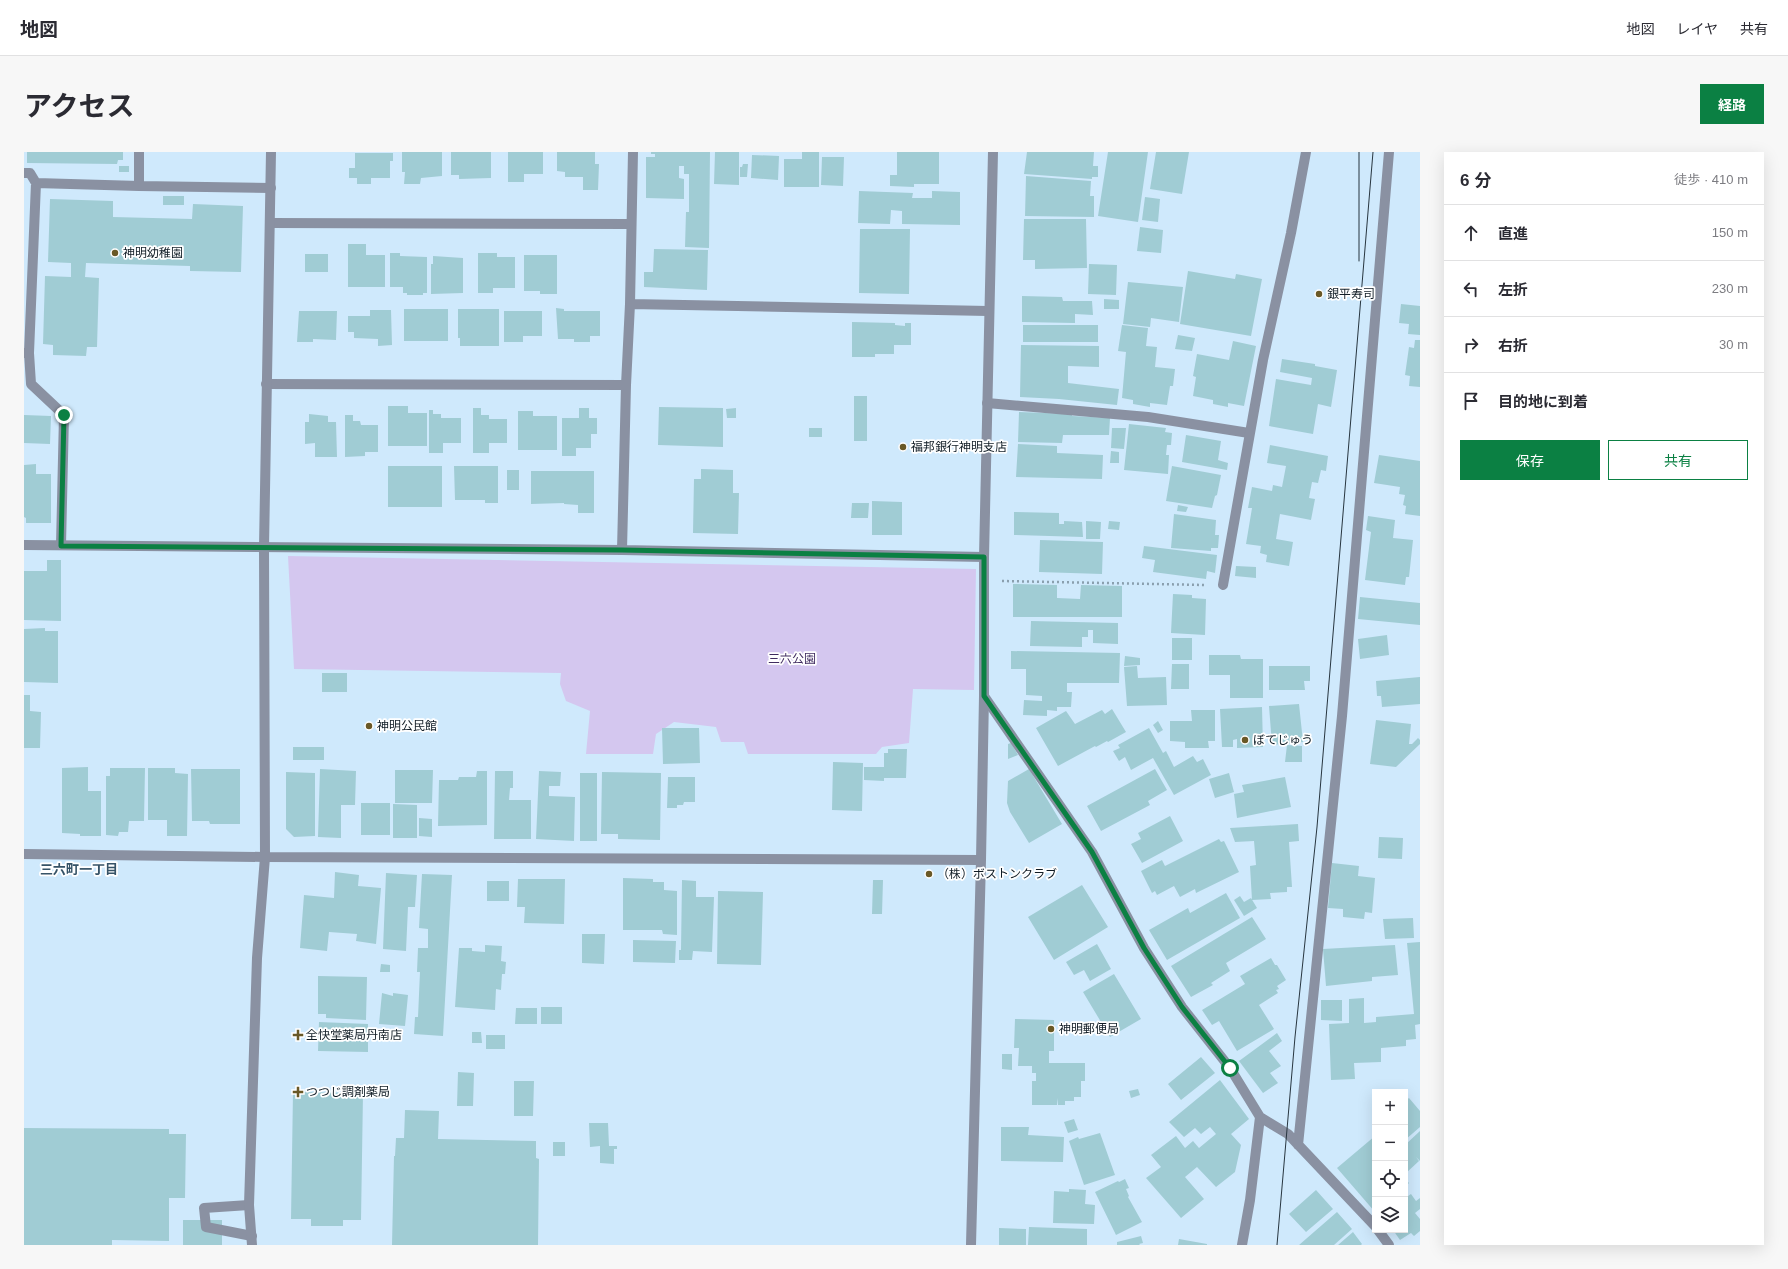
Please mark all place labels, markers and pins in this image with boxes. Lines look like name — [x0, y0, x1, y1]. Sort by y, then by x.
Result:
place label: 神明幼稚園 — [123, 246, 183, 260]
marker: 神明幼稚園 — [110, 248, 120, 258]
place label: 銀平寿司 — [1327, 287, 1375, 301]
marker: 銀平寿司 — [1314, 289, 1324, 299]
place label: 福邦銀行神明支店 — [911, 440, 1007, 454]
marker: 福邦銀行神明支店 — [898, 442, 908, 452]
place label: 神明公民館 — [377, 719, 437, 733]
marker: 神明公民館 — [364, 721, 374, 731]
place label: ぼてじゅう — [1253, 733, 1313, 747]
marker: ぼてじゅう — [1240, 735, 1250, 745]
place label: （株）ボストンクラブ — [937, 867, 1057, 881]
marker: （株）ボストンクラブ — [924, 869, 934, 879]
place label: 神明郵便局 — [1059, 1022, 1119, 1036]
marker: 神明郵便局 — [1046, 1024, 1056, 1034]
place label: 全快堂薬局丹南店 — [306, 1028, 402, 1042]
marker: 全快堂薬局丹南店 — [293, 1030, 303, 1040]
place label: つつじ調剤薬局 — [306, 1085, 390, 1099]
marker: つつじ調剤薬局 — [293, 1087, 303, 1097]

